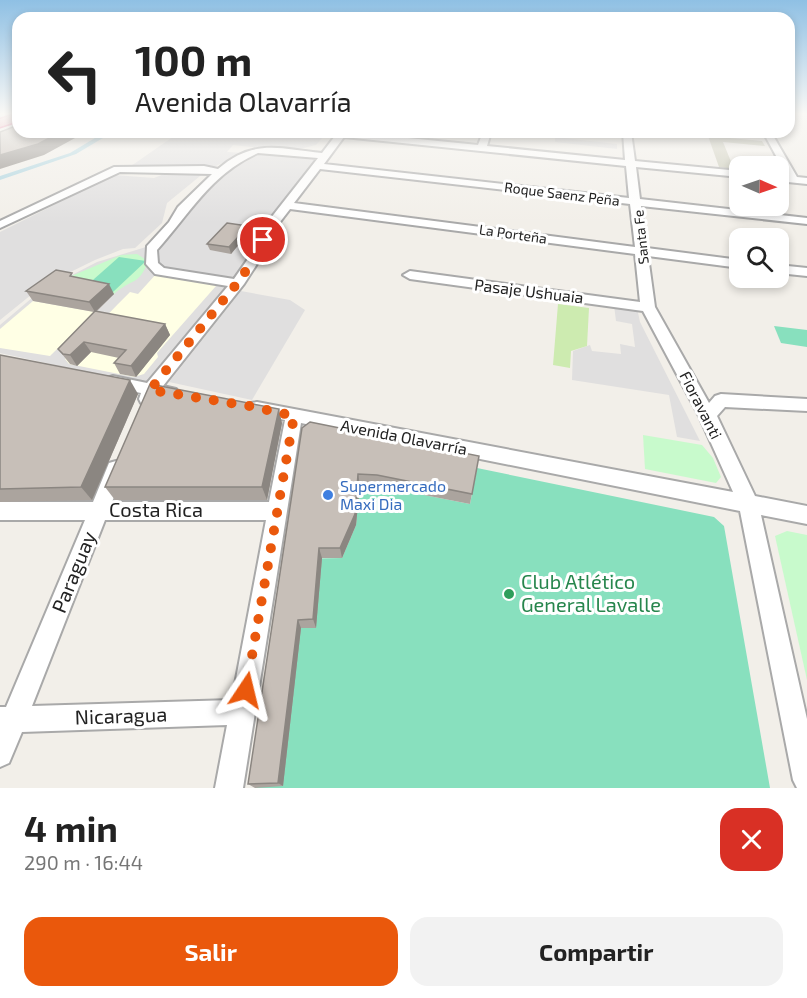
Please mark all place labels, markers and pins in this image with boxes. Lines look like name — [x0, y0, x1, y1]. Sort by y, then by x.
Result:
pin — [237, 214, 288, 265]
place label: Supermercado Maxi Dia — [340, 476, 446, 513]
marker: Supermercado Maxi Dia — [321, 488, 335, 502]
place label: Club Atlético General Lavalle — [521, 569, 661, 616]
marker: Club Atlético General Lavalle — [502, 587, 516, 601]

